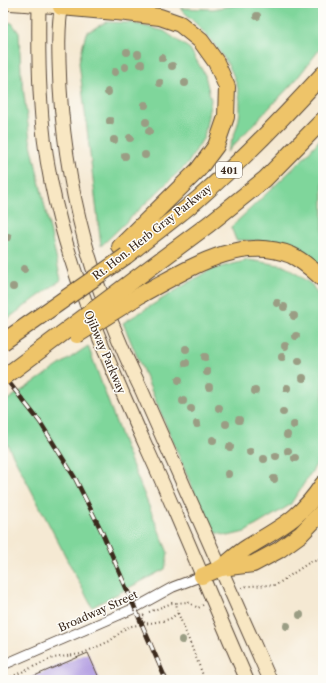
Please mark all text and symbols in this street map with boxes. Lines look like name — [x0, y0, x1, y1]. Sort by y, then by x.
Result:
road number: 401 — [216, 162, 242, 178]
street label: Rt. Hon. Herb Gray Parkway — [90, 180, 215, 283]
street label: Ojibway Parkway — [81, 308, 129, 397]
street label: Broadway Street — [56, 587, 140, 635]

